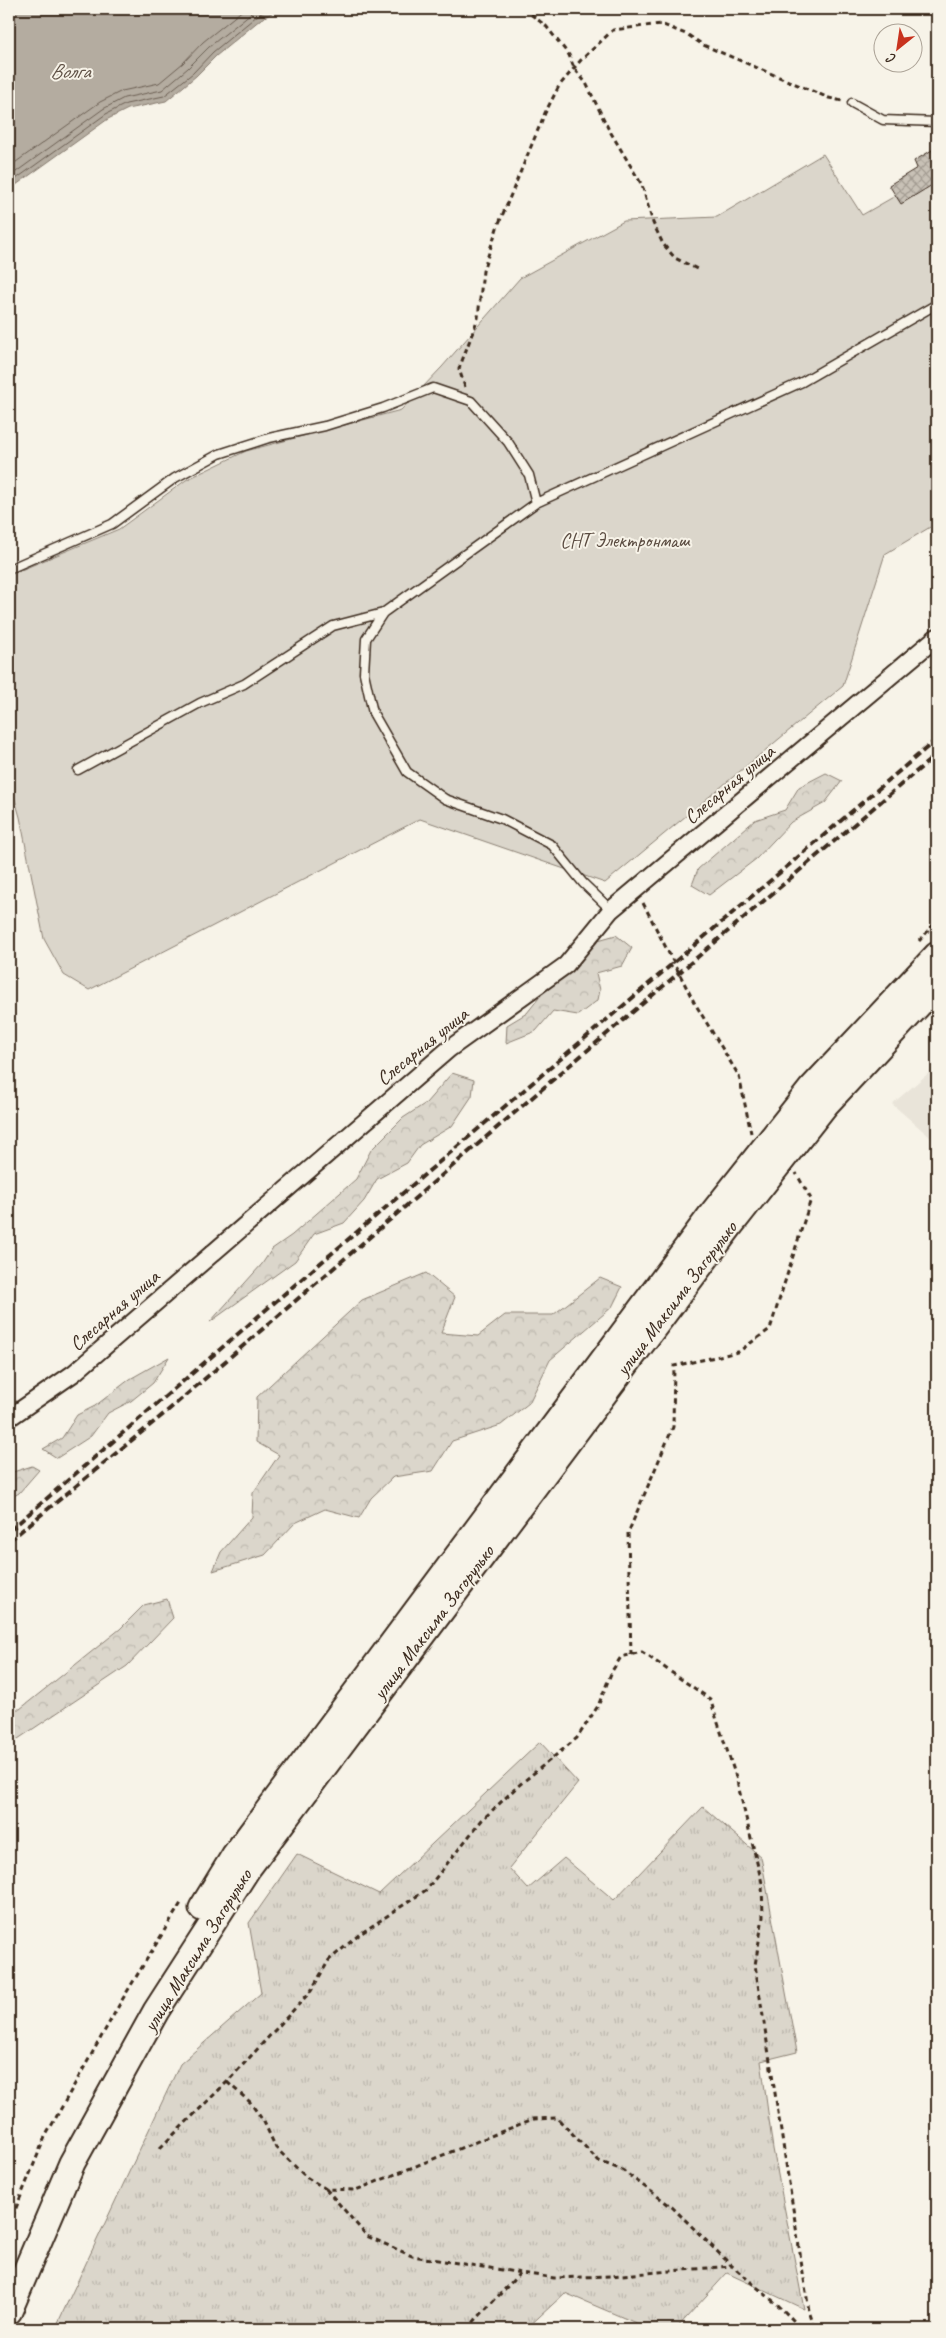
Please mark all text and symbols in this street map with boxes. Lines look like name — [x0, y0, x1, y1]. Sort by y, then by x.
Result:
north arrow — [874, 22, 924, 72]
text: С — [883, 49, 899, 68]
water label: Волга — [50, 58, 93, 84]
park label: СНТ Электронмаш — [560, 528, 691, 553]
street label: Слесарная улица — [679, 738, 781, 830]
street label: Слесарная улица — [371, 1001, 474, 1091]
street label: улица Максима Загорулько — [610, 1215, 743, 1381]
street label: Слесарная улица — [64, 1264, 165, 1356]
street label: улица Максима Загорулько — [367, 1539, 500, 1705]
street label: улица Максима Загорулько — [137, 1864, 258, 2037]

